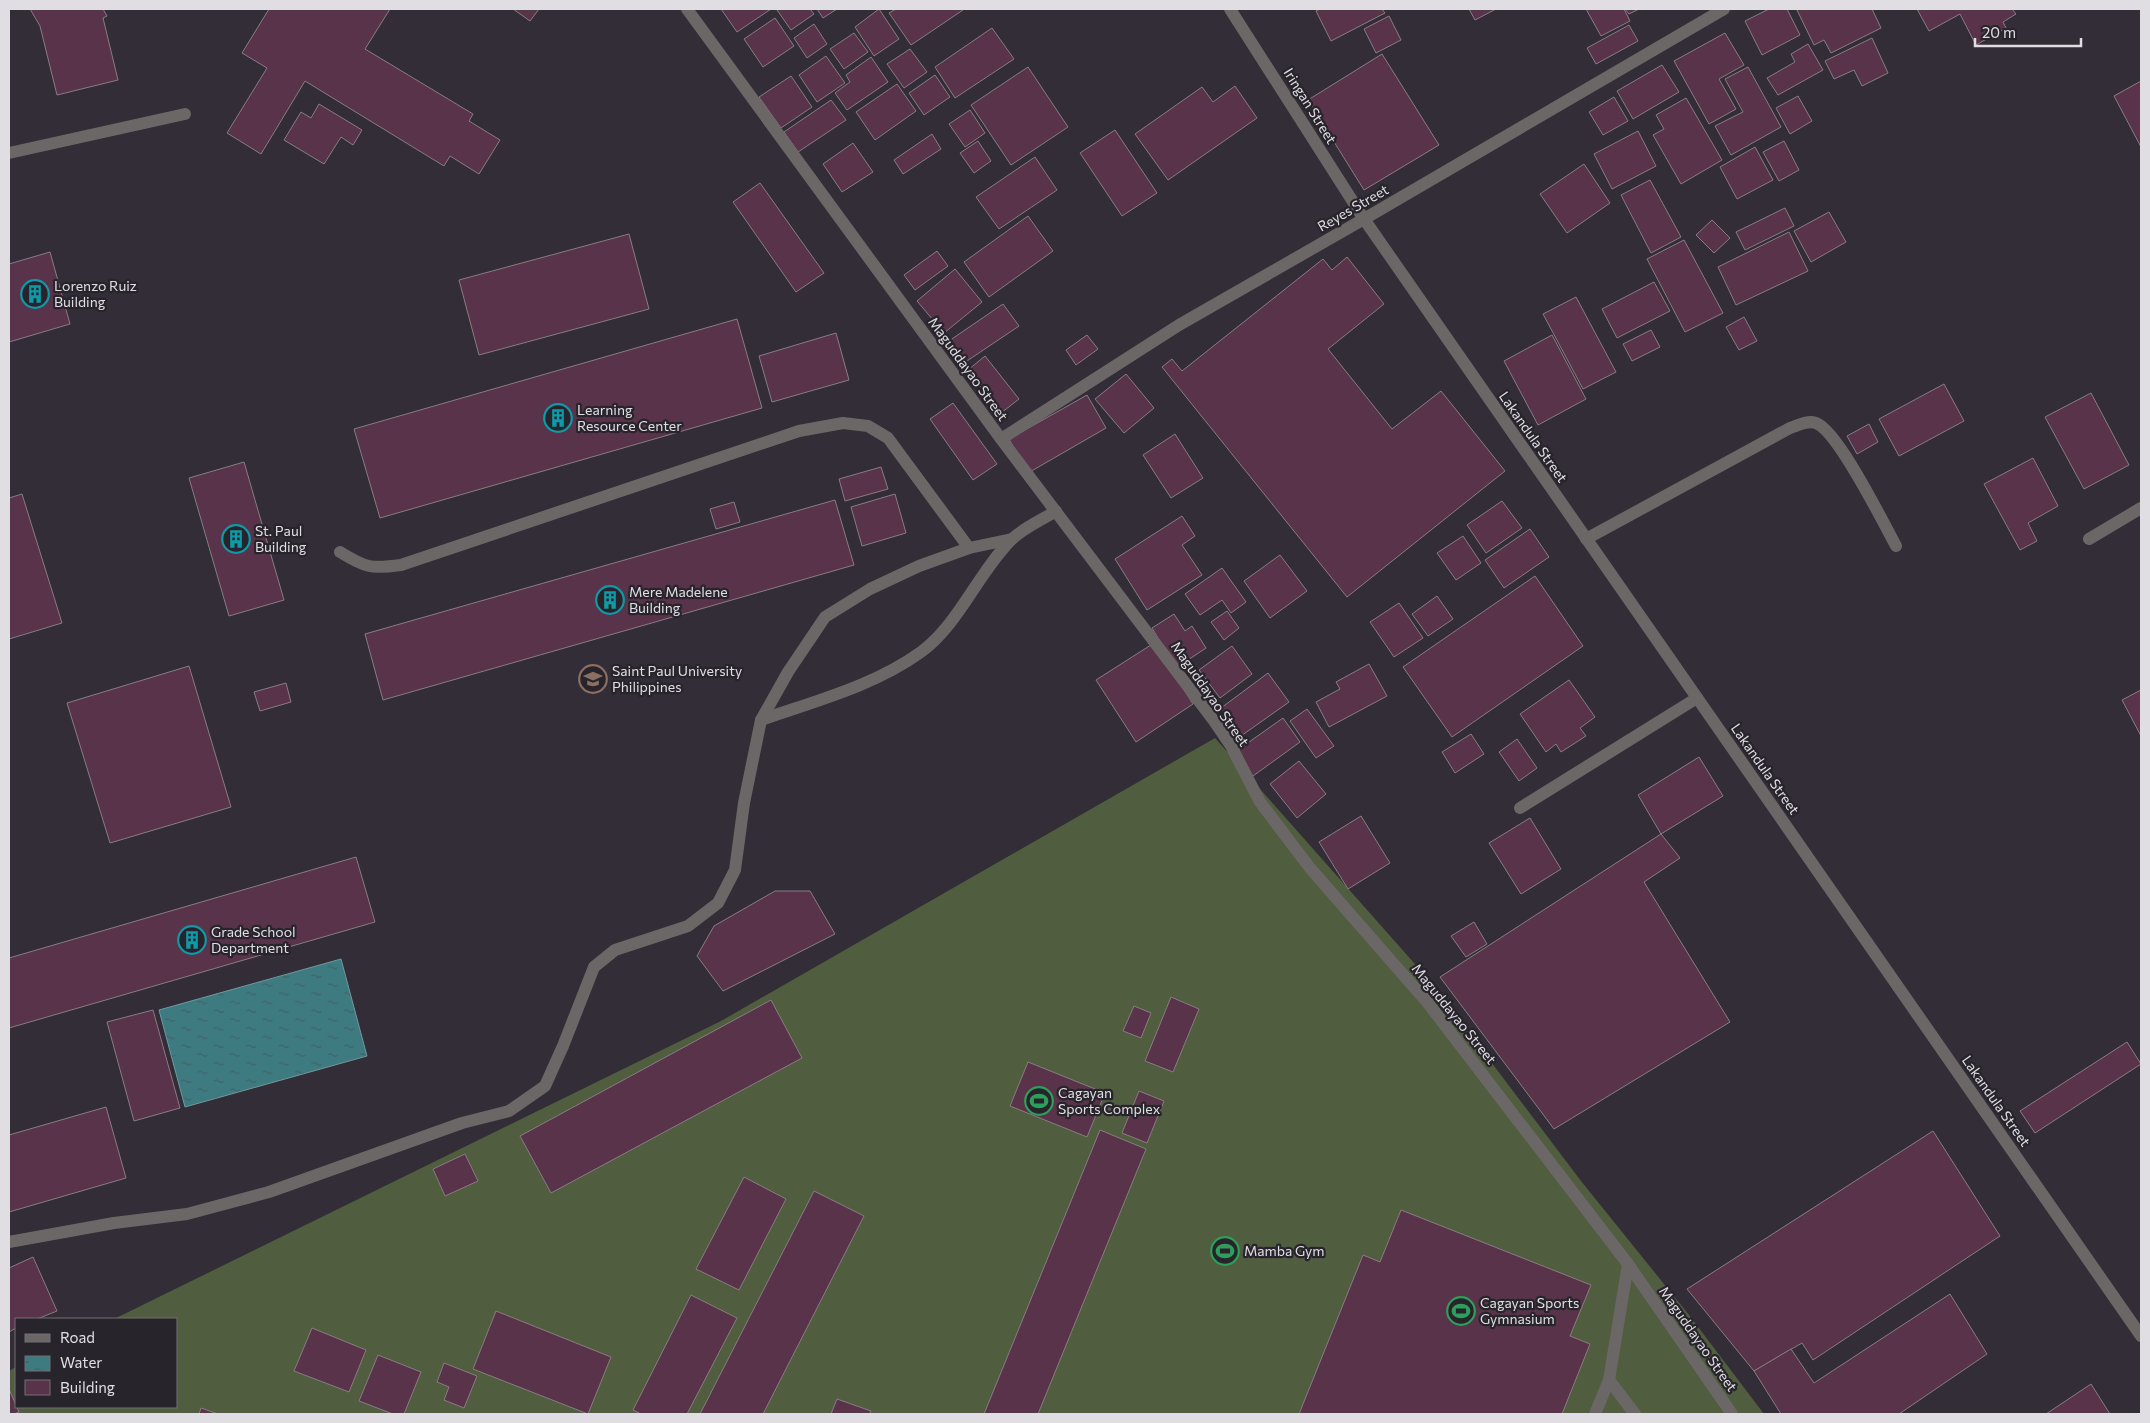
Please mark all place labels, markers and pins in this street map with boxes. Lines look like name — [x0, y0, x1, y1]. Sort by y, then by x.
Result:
place label: Lorenzo Ruiz Building — [54, 277, 137, 310]
building icon: Lorenzo Ruiz Building — [20, 279, 50, 309]
place label: Learning Resource Center — [577, 401, 682, 434]
building icon: Learning Resource Center — [543, 403, 573, 433]
place label: St. Paul Building — [255, 522, 307, 555]
building icon: St. Paul Building — [221, 524, 251, 554]
place label: Mere Madelene Building — [629, 583, 728, 616]
building icon: Mere Madelene Building — [595, 585, 625, 615]
place label: Saint Paul University Philippines — [612, 662, 742, 695]
school or university icon: Saint Paul University Philippines — [578, 664, 608, 694]
place label: Grade School Department — [211, 923, 296, 956]
building icon: Grade School Department — [177, 925, 207, 955]
place label: Cagayan Sports Complex — [1058, 1084, 1161, 1117]
sports icon: Cagayan Sports Complex — [1024, 1086, 1054, 1116]
sports icon: Mamba Gym — [1210, 1236, 1240, 1266]
place label: Mamba Gym — [1244, 1242, 1325, 1259]
place label: Cagayan Sports Gymnasium — [1480, 1294, 1579, 1327]
sports icon: Cagayan Sports Gymnasium — [1446, 1296, 1476, 1326]

